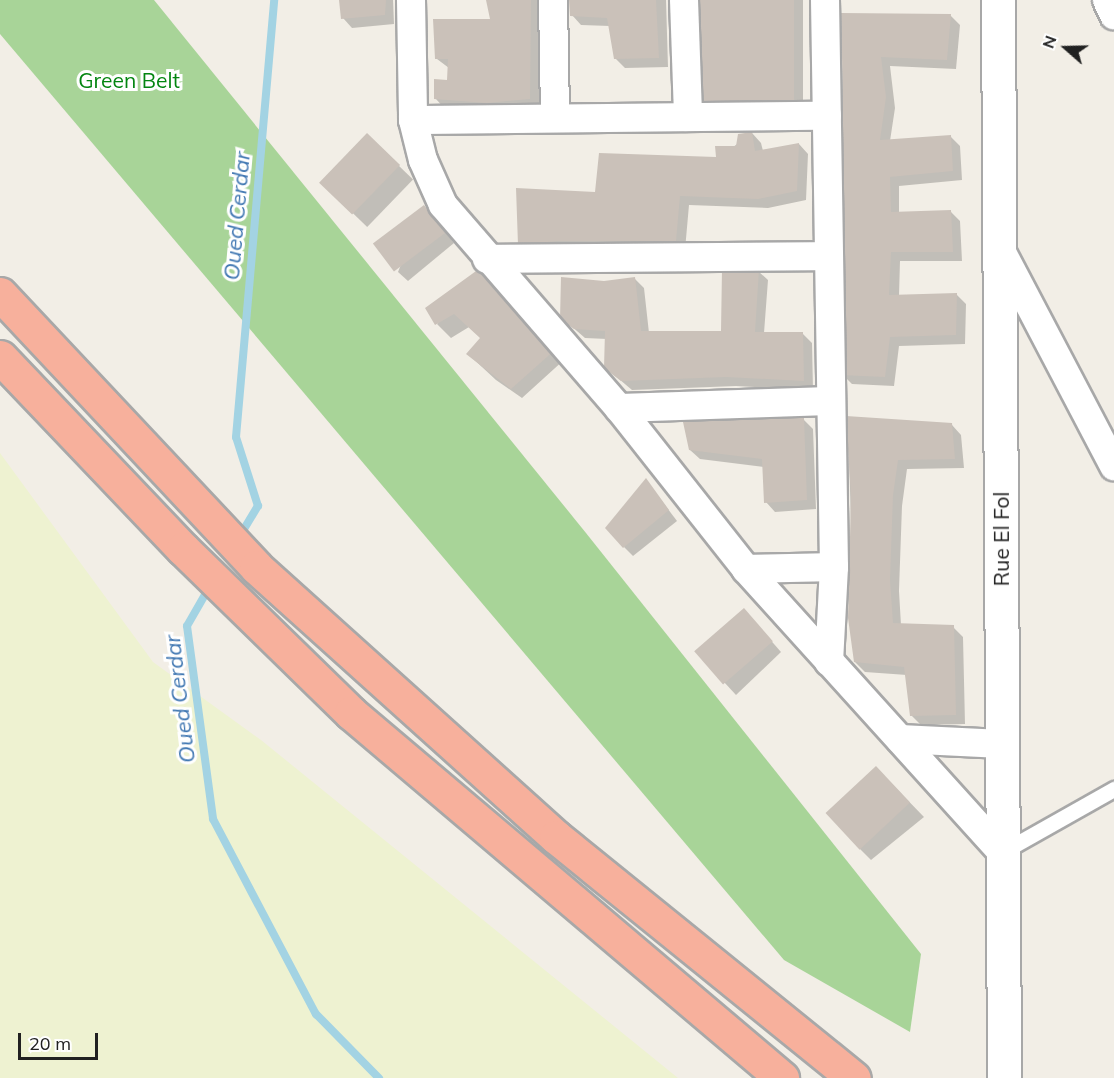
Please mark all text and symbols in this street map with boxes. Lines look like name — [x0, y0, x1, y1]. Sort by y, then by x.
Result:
north arrow — [1036, 18, 1096, 78]
text: N — [1038, 33, 1061, 51]
park label: Green Belt — [78, 67, 180, 93]
water label: Oued Cerdar — [218, 151, 256, 281]
street label: Rue El Fol — [988, 492, 1014, 586]
water label: Oued Cerdar — [159, 633, 201, 765]
scale bar — [21, 1021, 100, 1059]
text: 20 m — [29, 1032, 71, 1055]

